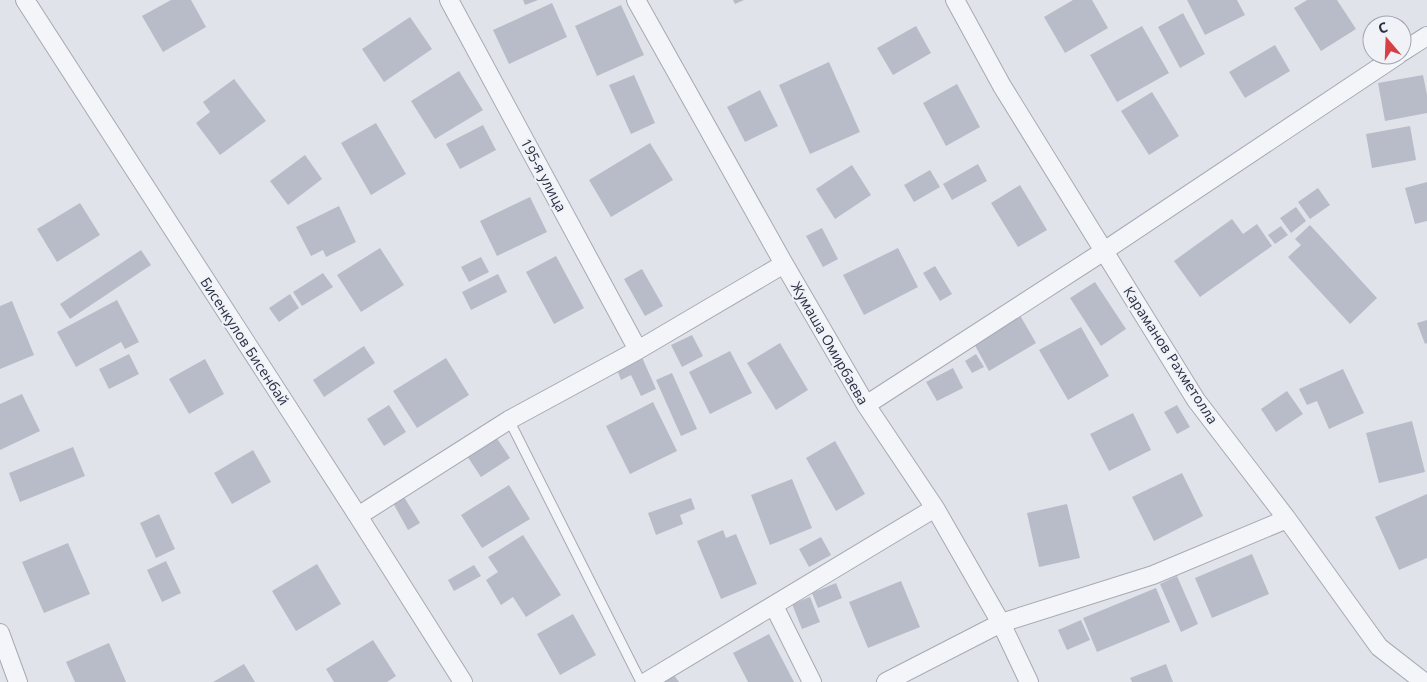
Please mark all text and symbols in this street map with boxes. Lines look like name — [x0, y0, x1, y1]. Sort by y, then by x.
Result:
north arrow — [1362, 15, 1412, 65]
text: С — [1375, 17, 1390, 38]
street label: 195-я улица — [517, 135, 571, 215]
street label: Бисенкулов Бисенбай — [196, 273, 294, 409]
street label: Жумаша Омирбаева — [787, 278, 873, 408]
street label: Караманов Рахметолла — [1119, 283, 1223, 427]

